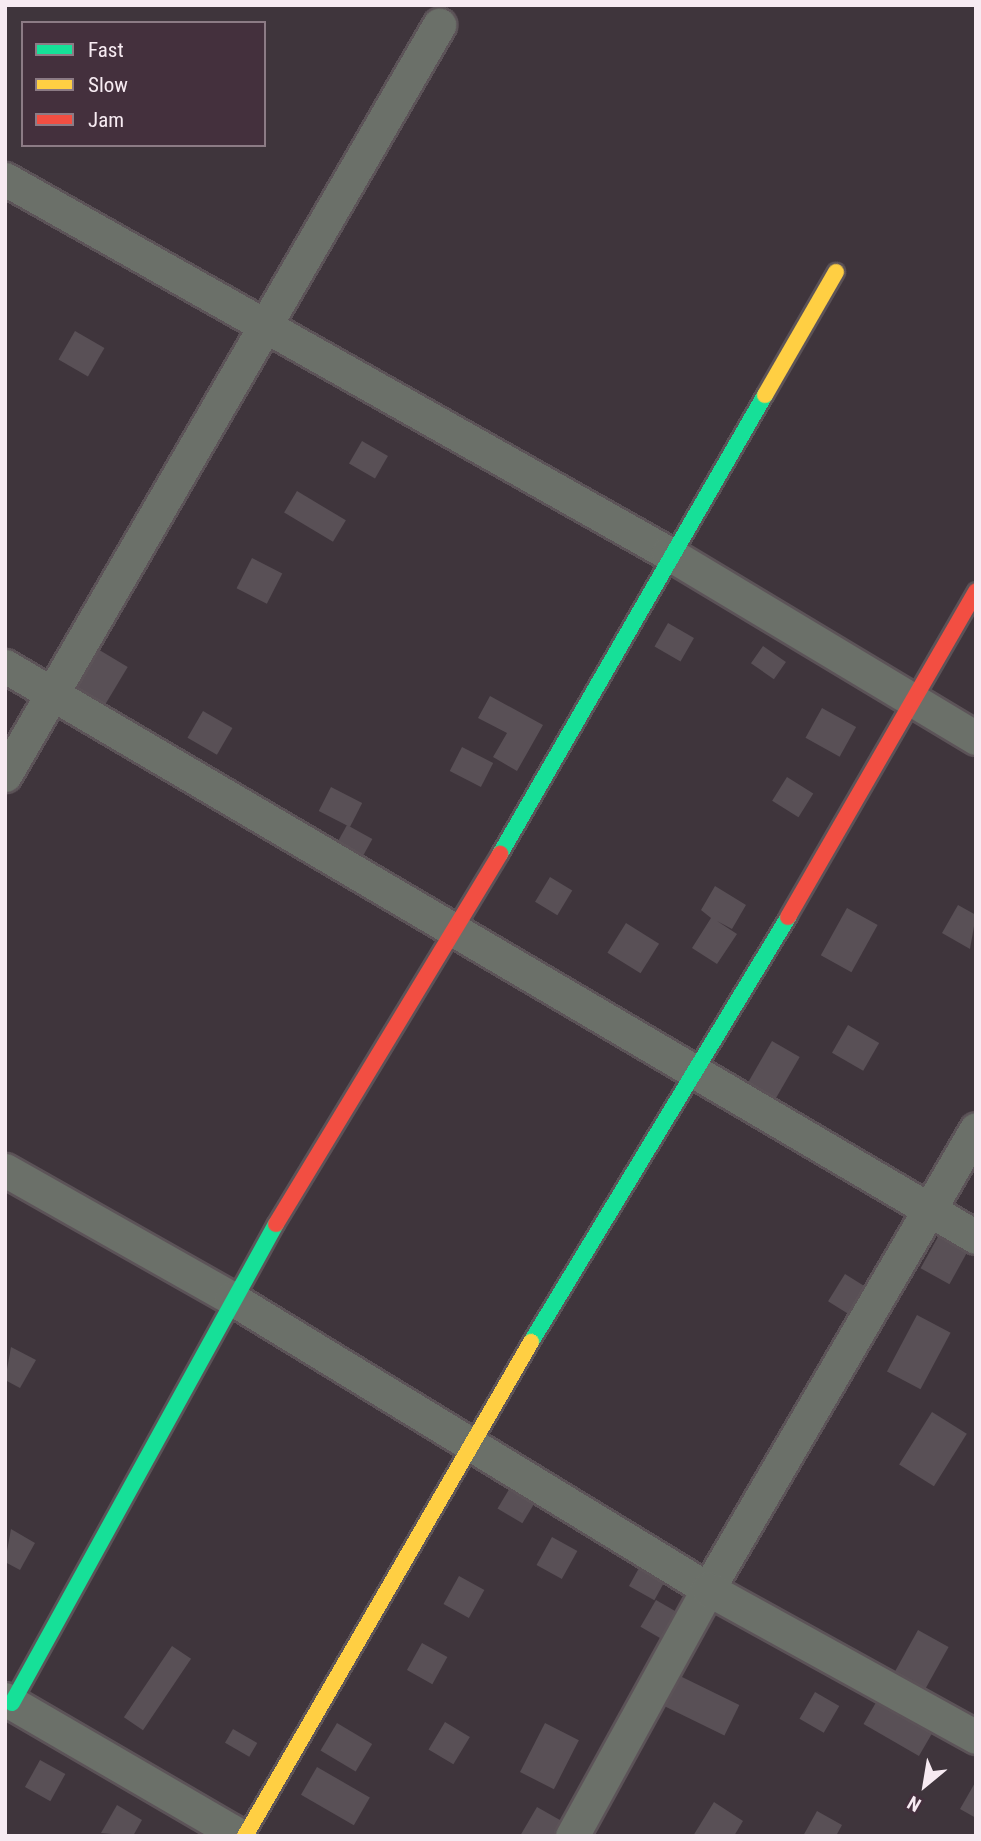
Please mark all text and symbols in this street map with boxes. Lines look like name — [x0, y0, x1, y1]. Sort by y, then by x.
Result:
legend — [21, 21, 266, 147]
text: Fast — [88, 38, 124, 62]
text: Slow — [88, 73, 128, 97]
text: Jam — [88, 108, 124, 132]
north arrow — [890, 1750, 960, 1820]
text: N — [903, 1791, 925, 1816]

